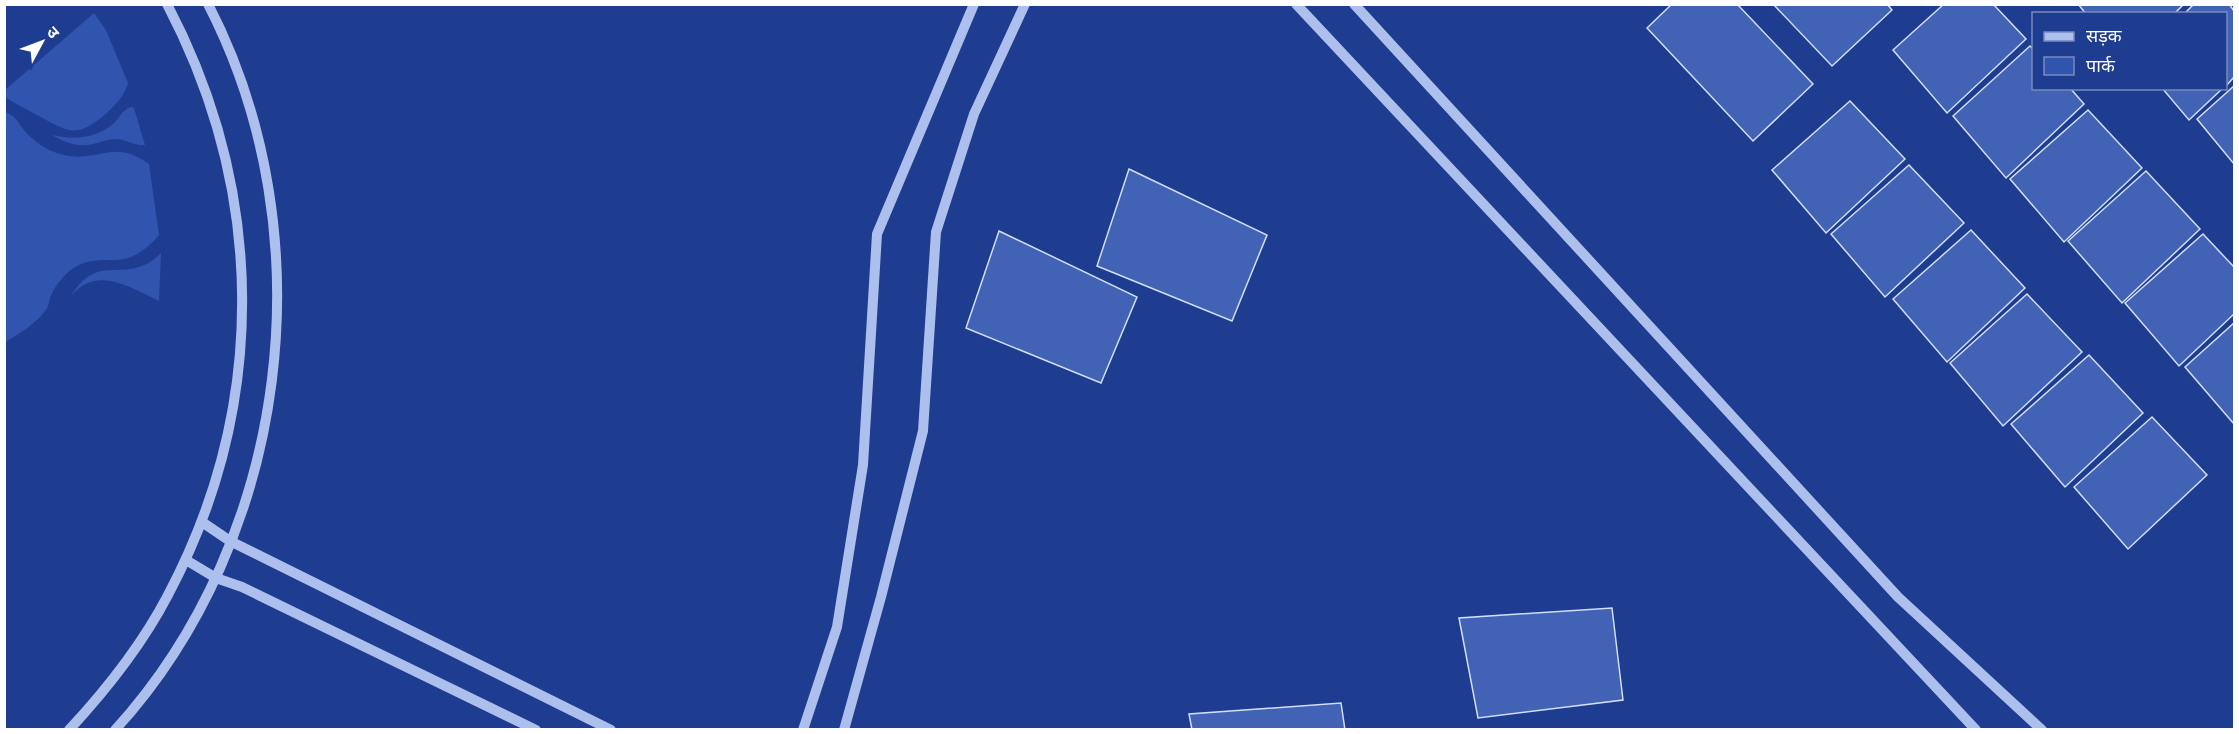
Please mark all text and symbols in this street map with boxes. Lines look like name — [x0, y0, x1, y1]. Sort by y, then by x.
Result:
north arrow — [12, 12, 72, 72]
legend — [2032, 12, 2227, 90]
text: उ — [43, 22, 64, 42]
text: सड़क — [2086, 24, 2123, 46]
text: पार्क — [2086, 54, 2116, 76]

